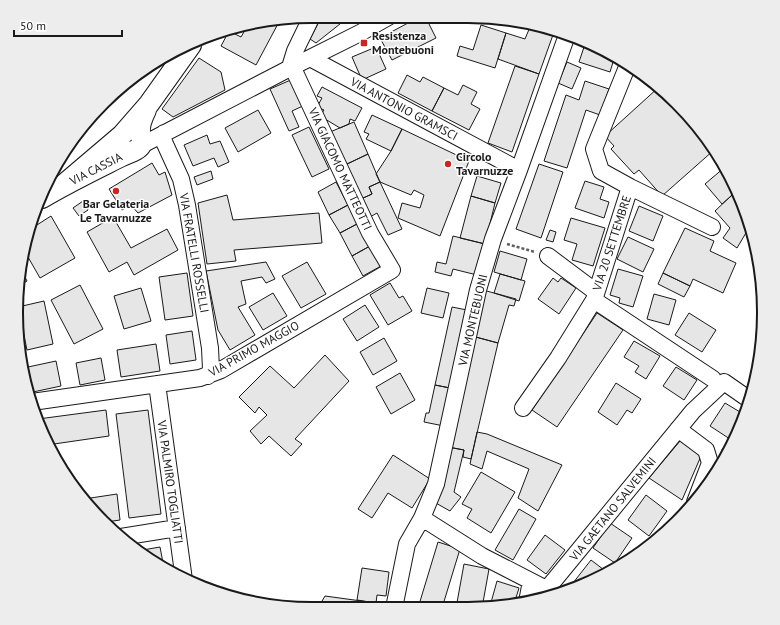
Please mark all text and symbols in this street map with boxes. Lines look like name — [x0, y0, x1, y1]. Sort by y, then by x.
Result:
scale bar — [14, 12, 122, 38]
text: 50 m — [20, 18, 46, 33]
place label: Resistenza Montebuoni — [372, 28, 434, 57]
marker: Resistenza Montebuoni — [359, 38, 369, 48]
street label: VIA ANTONIO GRAMSCI — [347, 73, 460, 143]
street label: VIA GIACOMO MATTEOTTI — [305, 104, 375, 233]
street label: VIA CASSIA — [66, 149, 125, 189]
place label: Circolo Tavarnuzze — [456, 149, 513, 178]
marker: Circolo Tavarnuzze — [443, 159, 453, 169]
marker: Bar Gelateria Le Tavarnuzze — [111, 186, 121, 196]
street label: VIA FRATELLI ROSSELLI — [176, 191, 212, 314]
street label: VIA 20 SETTEMBRE — [589, 193, 634, 293]
place label: Bar Gelateria Le Tavarnuzze — [80, 196, 152, 225]
street label: VIA MONTEBUONI — [454, 273, 490, 368]
street label: VIA PRIMO MAGGIO — [205, 318, 302, 380]
street label: VIA PALMIRO TOGLIATTI — [154, 418, 187, 545]
street label: VIA GAETANO SALVEMINI — [565, 454, 659, 564]

